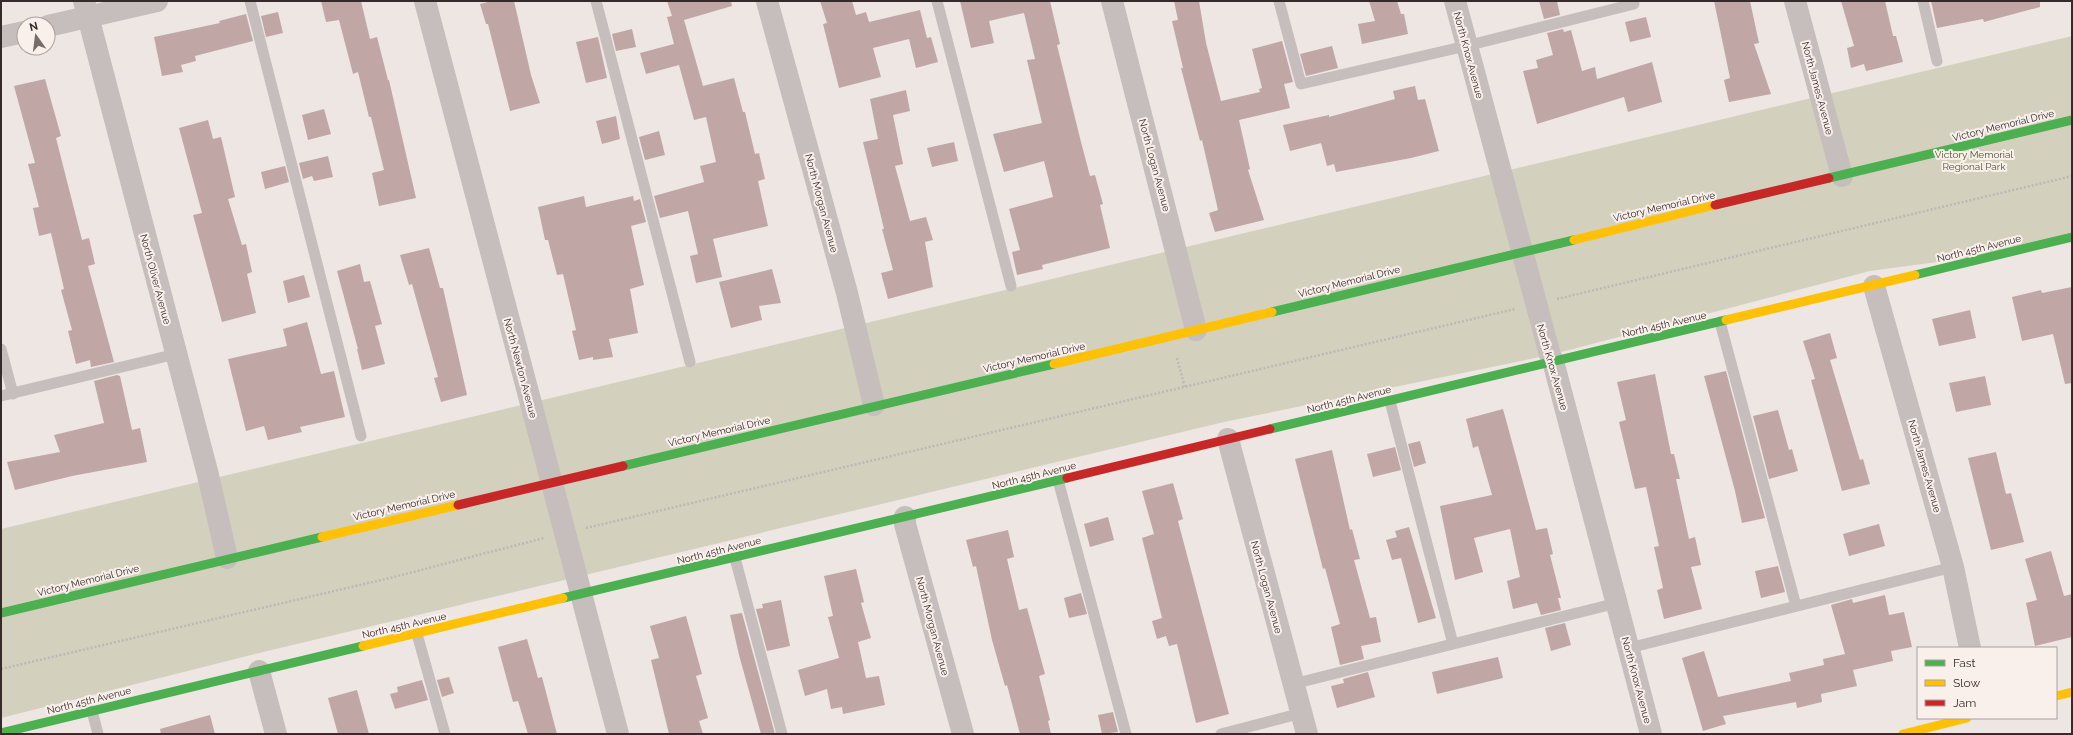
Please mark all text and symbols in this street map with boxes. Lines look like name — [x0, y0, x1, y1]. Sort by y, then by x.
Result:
street label: North Knox Avenue — [1452, 11, 1485, 100]
north arrow — [16, 16, 56, 56]
text: N — [28, 19, 39, 34]
street label: North James Avenue — [1800, 40, 1835, 136]
street label: Victory Memorial Drive — [1951, 107, 2055, 143]
street label: North Logan Avenue — [1137, 118, 1172, 213]
park label: Victory Memorial Regional Park — [1935, 149, 2013, 172]
street label: North Morgan Avenue — [803, 153, 840, 254]
street label: Victory Memorial Drive — [1612, 189, 1716, 224]
street label: North Oliver Avenue — [138, 233, 173, 326]
street label: North 45th Avenue — [1936, 233, 2022, 264]
street label: Victory Memorial Drive — [1297, 263, 1401, 299]
street label: North 45th Avenue — [1621, 309, 1707, 340]
street label: North Newton Avenue — [502, 317, 539, 419]
street label: North Knox Avenue — [1535, 323, 1570, 412]
street label: Victory Memorial Drive — [982, 340, 1086, 375]
street label: North 45th Avenue — [1306, 384, 1392, 415]
street label: Victory Memorial Drive — [667, 414, 771, 449]
street label: North James Avenue — [1906, 419, 1943, 514]
street label: North 45th Avenue — [991, 460, 1077, 491]
street label: Victory Memorial Drive — [352, 488, 456, 523]
street label: North 45th Avenue — [676, 535, 762, 566]
street label: North Logan Avenue — [1249, 540, 1284, 635]
street label: Victory Memorial Drive — [36, 562, 140, 598]
street label: North Morgan Avenue — [914, 576, 951, 677]
street label: North 45th Avenue — [361, 610, 447, 641]
street label: North Knox Avenue — [1620, 636, 1653, 725]
legend — [1917, 647, 2057, 719]
text: Fast — [1953, 656, 1976, 670]
text: Slow — [1953, 676, 1980, 690]
street label: North 45th Avenue — [46, 685, 132, 716]
text: Jam — [1953, 696, 1976, 710]

